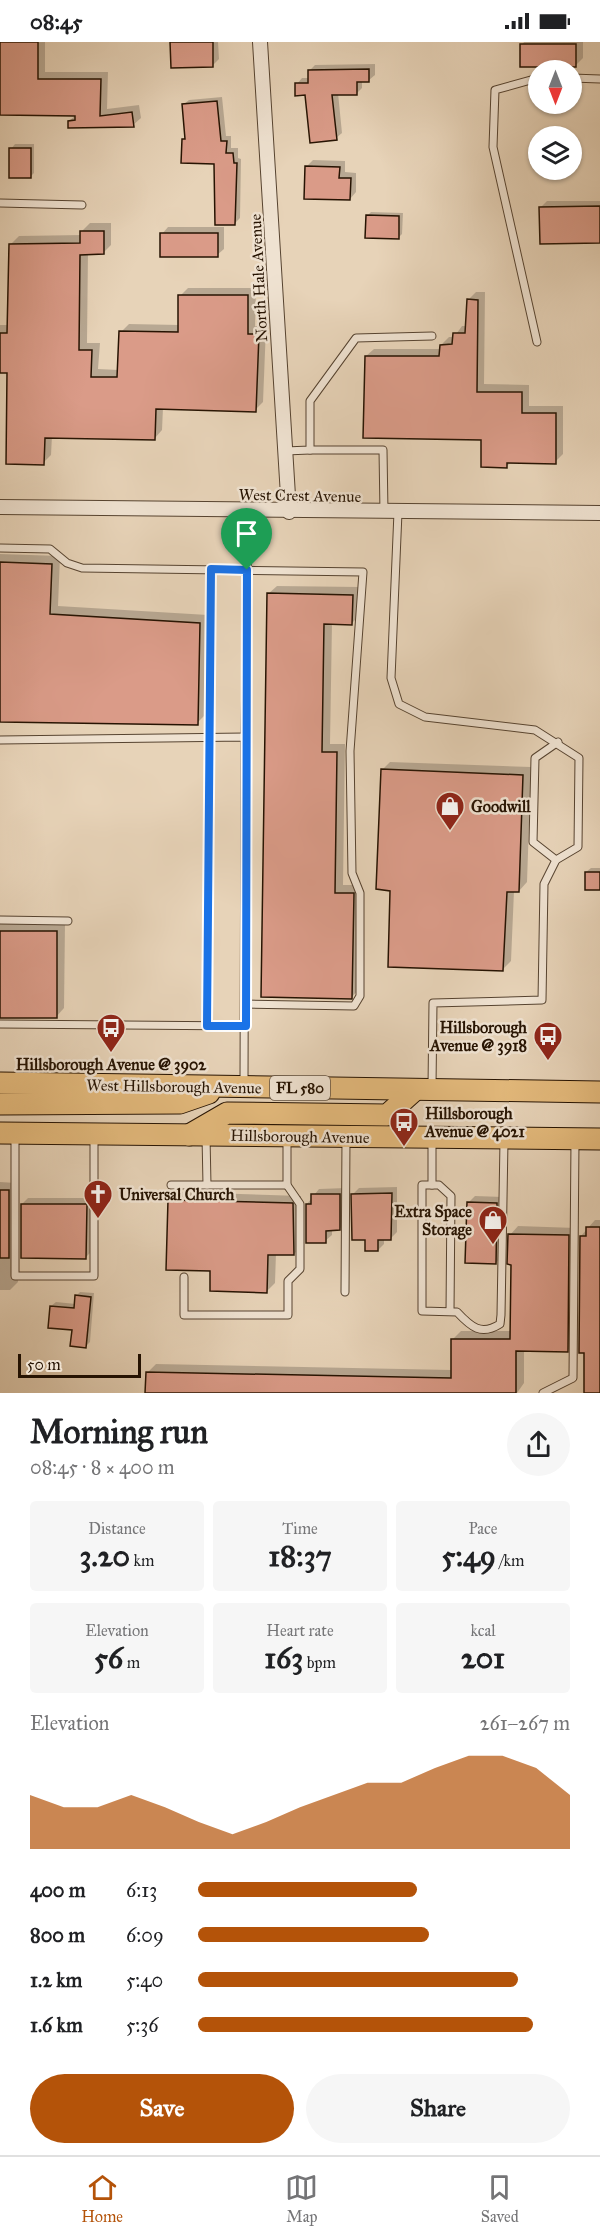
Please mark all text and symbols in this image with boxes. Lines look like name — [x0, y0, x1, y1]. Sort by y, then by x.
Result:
text: 08:45 — [30, 8, 83, 35]
north arrow — [528, 60, 582, 114]
map controls — [528, 60, 582, 180]
button: layers — [528, 126, 582, 180]
street label: North Hale Avenue — [246, 213, 271, 343]
street label: West Crest Avenue — [239, 485, 362, 506]
pin — [221, 508, 272, 570]
icon: arrive — [230, 517, 263, 550]
shop icon: Goodwill — [434, 790, 466, 832]
place label: Goodwill — [471, 797, 531, 816]
bus stop icon: Hillsborough Avenue @ 3902 — [95, 1012, 127, 1054]
place label: Hillsborough Avenue @ 3918 — [429, 1018, 527, 1056]
bus stop icon: Hillsborough Avenue @ 3918 — [532, 1020, 564, 1062]
place label: Hillsborough Avenue @ 3902 — [16, 1055, 207, 1075]
street label: West Hillsborough Avenue — [86, 1075, 262, 1099]
road number: FL 580 — [270, 1076, 330, 1100]
place label: Hillsborough Avenue @ 4021 — [424, 1104, 525, 1142]
bus stop icon: Hillsborough Avenue @ 4021 — [388, 1106, 420, 1148]
street label: Hillsborough Avenue — [230, 1126, 370, 1148]
church icon: Universal Church — [82, 1178, 114, 1220]
place label: Universal Church — [119, 1185, 235, 1204]
place label: Extra Space Storage — [394, 1202, 472, 1240]
shop icon: Extra Space Storage — [477, 1204, 509, 1246]
scale bar — [18, 1351, 141, 1378]
text: 50 m — [27, 1355, 61, 1374]
text: Morning run — [30, 1412, 208, 1452]
button: share — [507, 1413, 570, 1476]
text: 08:45 · 8 × 400 m — [30, 1455, 175, 1479]
text: Distance — [88, 1519, 146, 1538]
text: Time — [282, 1519, 318, 1538]
text: Pace — [468, 1519, 498, 1538]
text: 3.20 — [80, 1538, 130, 1574]
text: 18:37 — [268, 1538, 332, 1574]
text: 5:49 — [442, 1538, 496, 1574]
text: km — [130, 1551, 154, 1570]
text: /km — [496, 1551, 524, 1570]
text: Elevation — [85, 1621, 149, 1640]
text: Heart rate — [266, 1621, 334, 1640]
text: kcal — [470, 1621, 496, 1640]
text: 56 — [94, 1640, 123, 1676]
text: 163 — [264, 1640, 303, 1676]
text: 201 — [461, 1640, 505, 1676]
text: m — [123, 1653, 140, 1672]
text: bpm — [303, 1653, 336, 1672]
text: Elevation — [30, 1711, 109, 1735]
text: 261–267 m — [480, 1711, 570, 1735]
text: 400 m — [30, 1878, 86, 1902]
text: 6:13 — [126, 1878, 157, 1902]
text: 800 m — [30, 1923, 85, 1947]
text: 6:09 — [126, 1923, 164, 1947]
text: 1.2 km — [30, 1968, 82, 1992]
text: 5:40 — [126, 1968, 163, 1992]
text: 1.6 km — [30, 2013, 83, 2037]
text: 5:36 — [126, 2013, 159, 2037]
button: Save — [30, 2074, 294, 2143]
button: Share — [306, 2074, 570, 2143]
tab: Home — [81, 2171, 123, 2226]
tab: Map — [285, 2171, 318, 2226]
tab: Saved — [481, 2171, 519, 2226]

